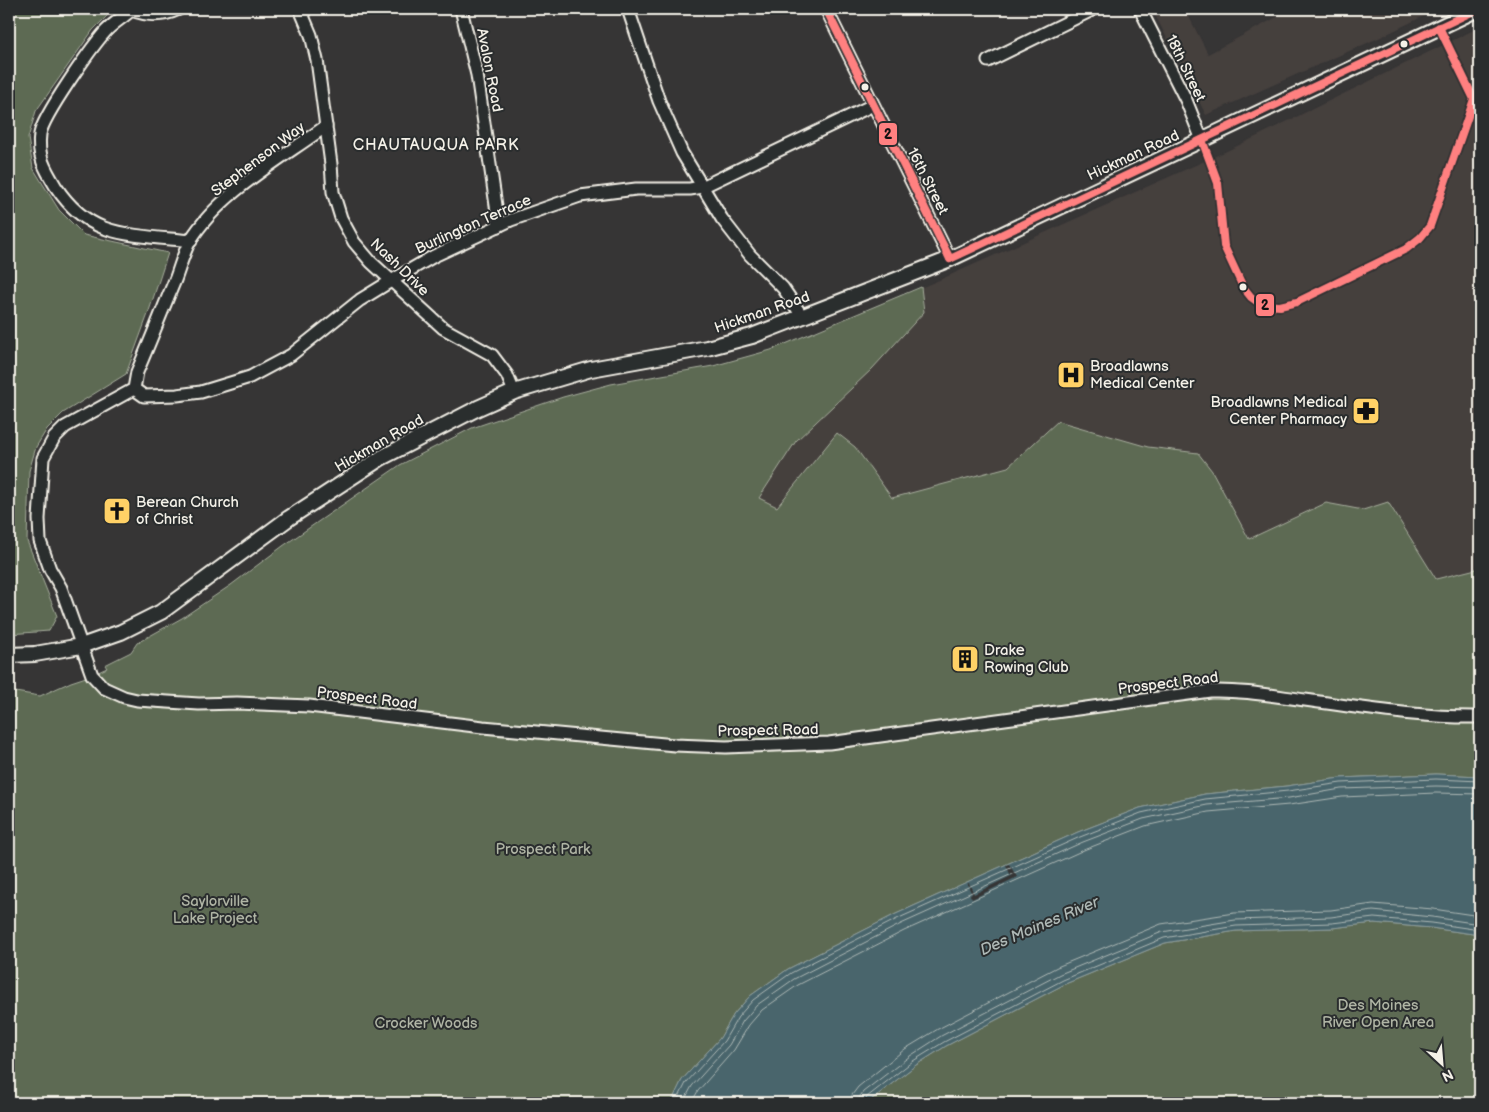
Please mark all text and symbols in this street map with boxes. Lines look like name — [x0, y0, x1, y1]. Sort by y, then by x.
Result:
street label: Avalon Road — [472, 27, 507, 114]
street label: 18th Street — [1161, 32, 1210, 105]
unlabelled marker — [1399, 39, 1409, 49]
unlabelled marker — [860, 82, 870, 92]
street label: Stephenson Way — [208, 118, 309, 201]
line badge: 2 — [878, 122, 898, 146]
text: 2 — [884, 126, 893, 143]
street label: Hickman Road — [1084, 126, 1182, 185]
district label: CHAUTAUQUA PARK — [353, 136, 519, 155]
street label: 16th Street — [903, 144, 953, 218]
street label: Burlington Terrace — [412, 190, 534, 259]
street label: Nash Drive — [366, 235, 433, 300]
unlabelled marker — [1238, 282, 1248, 292]
street label: Hickman Road — [712, 287, 812, 338]
line badge: 2 — [1255, 293, 1275, 317]
text: 2 — [1261, 297, 1270, 314]
place label: Broadlawns Medical Center — [1090, 357, 1195, 393]
hospital icon: Broadlawns Medical Center — [1056, 360, 1086, 390]
place label: Broadlawns Medical Center Pharmacy — [1211, 393, 1347, 429]
pharmacy icon: Broadlawns Medical Center Pharmacy — [1351, 396, 1381, 426]
street label: Hickman Road — [331, 410, 427, 477]
place label: Berean Church of Christ — [136, 493, 239, 529]
church icon: Berean Church of Christ — [102, 496, 132, 526]
place label: Drake Rowing Club — [984, 641, 1069, 677]
building icon: Drake Rowing Club — [950, 644, 980, 674]
street label: Prospect Road — [1117, 668, 1219, 699]
street label: Prospect Road — [316, 683, 418, 714]
street label: Prospect Road — [717, 720, 819, 741]
park label: Prospect Park — [496, 840, 591, 859]
park label: Saylorville Lake Project — [173, 892, 258, 928]
water label: Des Moines River — [977, 892, 1103, 960]
park label: Des Moines River Open Area — [1322, 996, 1434, 1032]
park label: Crocker Woods — [374, 1014, 478, 1033]
north arrow — [1416, 1040, 1466, 1090]
text: N — [1439, 1065, 1456, 1085]

